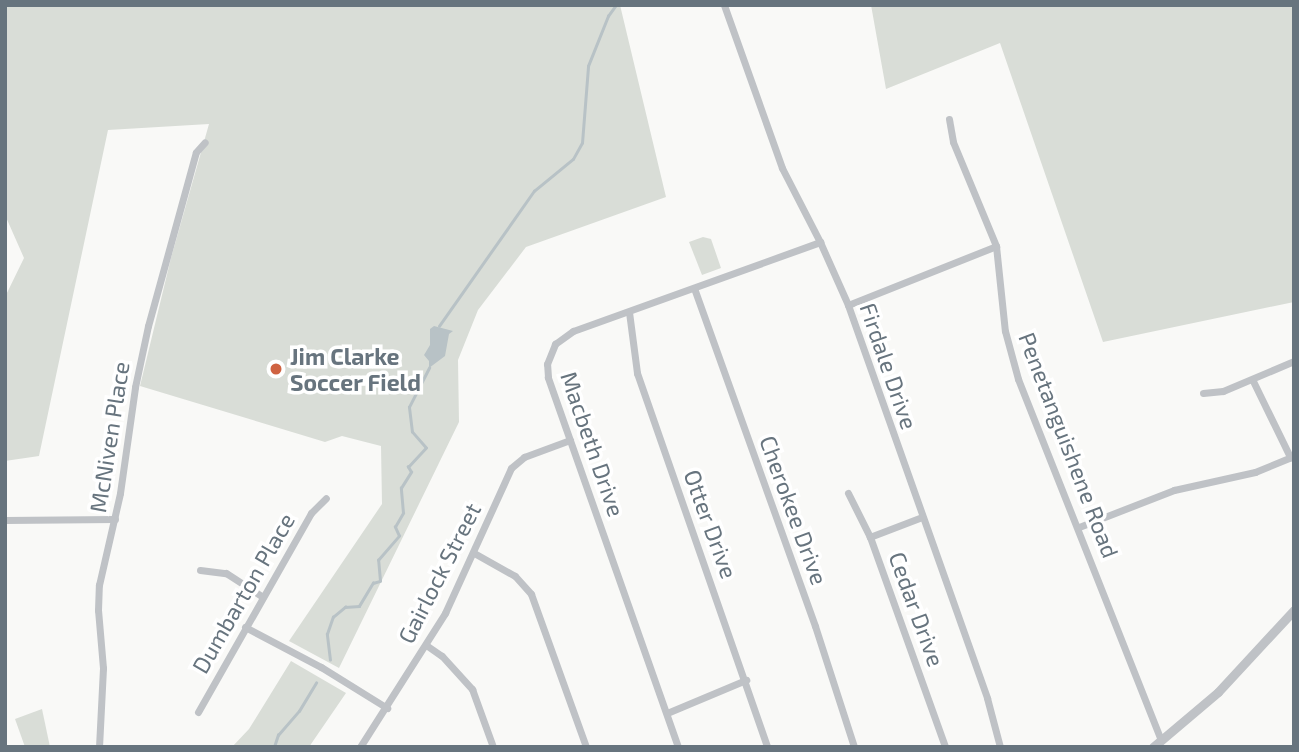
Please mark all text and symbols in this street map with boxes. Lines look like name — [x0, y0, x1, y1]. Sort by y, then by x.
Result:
street label: Firdale Drive — [854, 299, 924, 433]
street label: Penetanguishene Road — [1013, 328, 1125, 562]
place label: Jim Clarke Soccer Field — [290, 342, 421, 396]
street label: McNiven Place — [83, 359, 135, 515]
marker: Jim Clarke Soccer Field — [268, 361, 284, 377]
street label: Macbeth Drive — [555, 368, 631, 520]
street label: Cherokee Drive — [754, 432, 834, 588]
street label: Otter Drive — [679, 466, 743, 582]
street label: Gairlock Street — [392, 498, 486, 648]
street label: Dumbarton Place — [186, 508, 300, 678]
street label: Cedar Drive — [883, 548, 951, 670]

